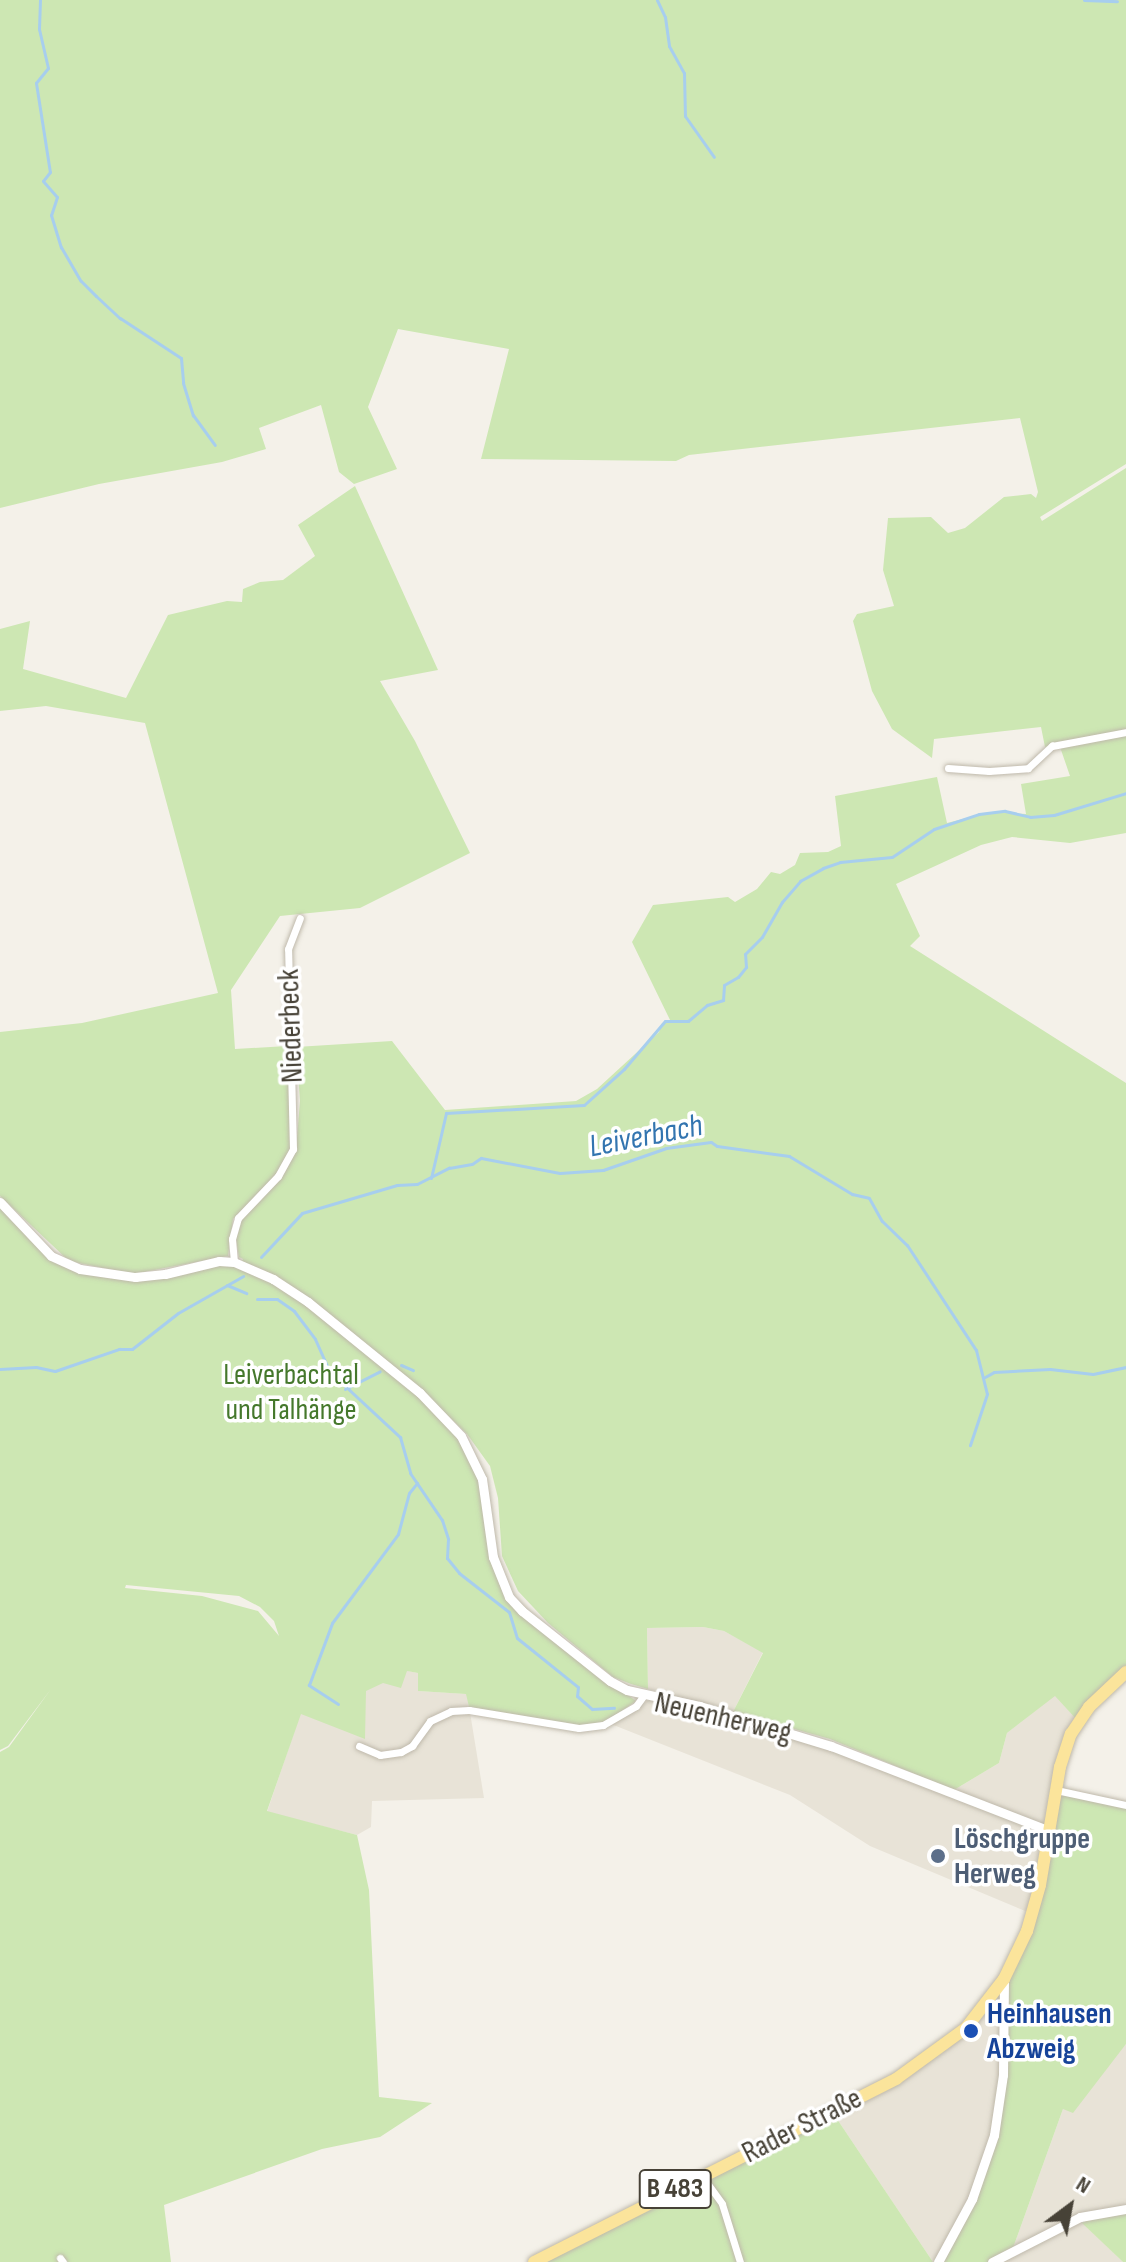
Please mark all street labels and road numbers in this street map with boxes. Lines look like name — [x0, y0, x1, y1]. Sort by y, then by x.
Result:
street label: Niederbeck — [271, 968, 311, 1084]
street label: Neuenherweg — [651, 1685, 795, 1751]
street label: Rader Straße — [736, 2081, 868, 2171]
road number: B 483 — [637, 2165, 713, 2213]

